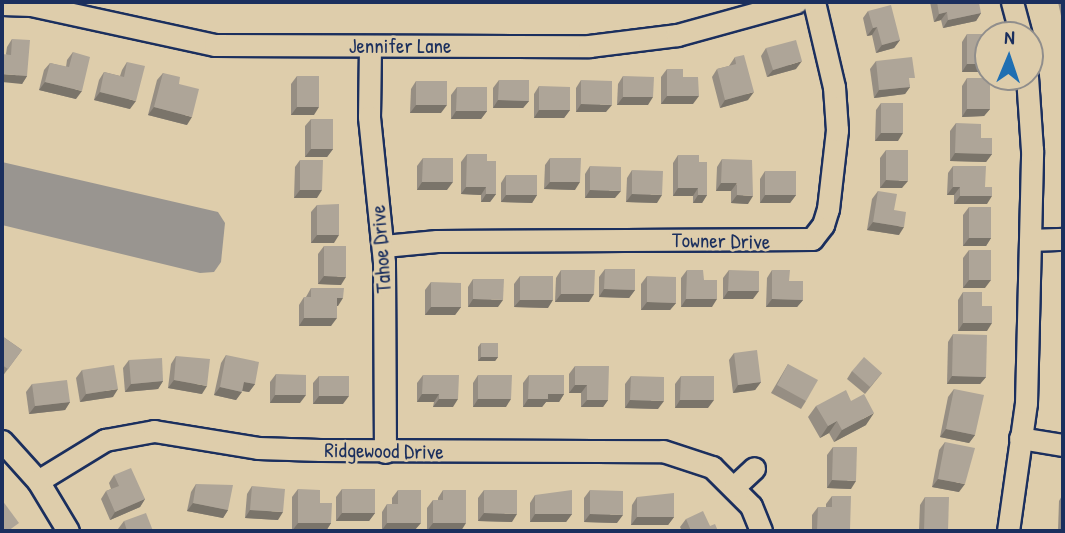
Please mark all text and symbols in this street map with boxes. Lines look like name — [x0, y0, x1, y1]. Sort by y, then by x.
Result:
north arrow — [974, 21, 1044, 91]
text: N — [1004, 24, 1015, 50]
street label: Jennifer Lane — [349, 33, 451, 59]
street label: Tahoe Drive — [365, 204, 397, 294]
street label: Towner Drive — [672, 228, 770, 254]
street label: Ridgewood Drive — [324, 437, 444, 465]

